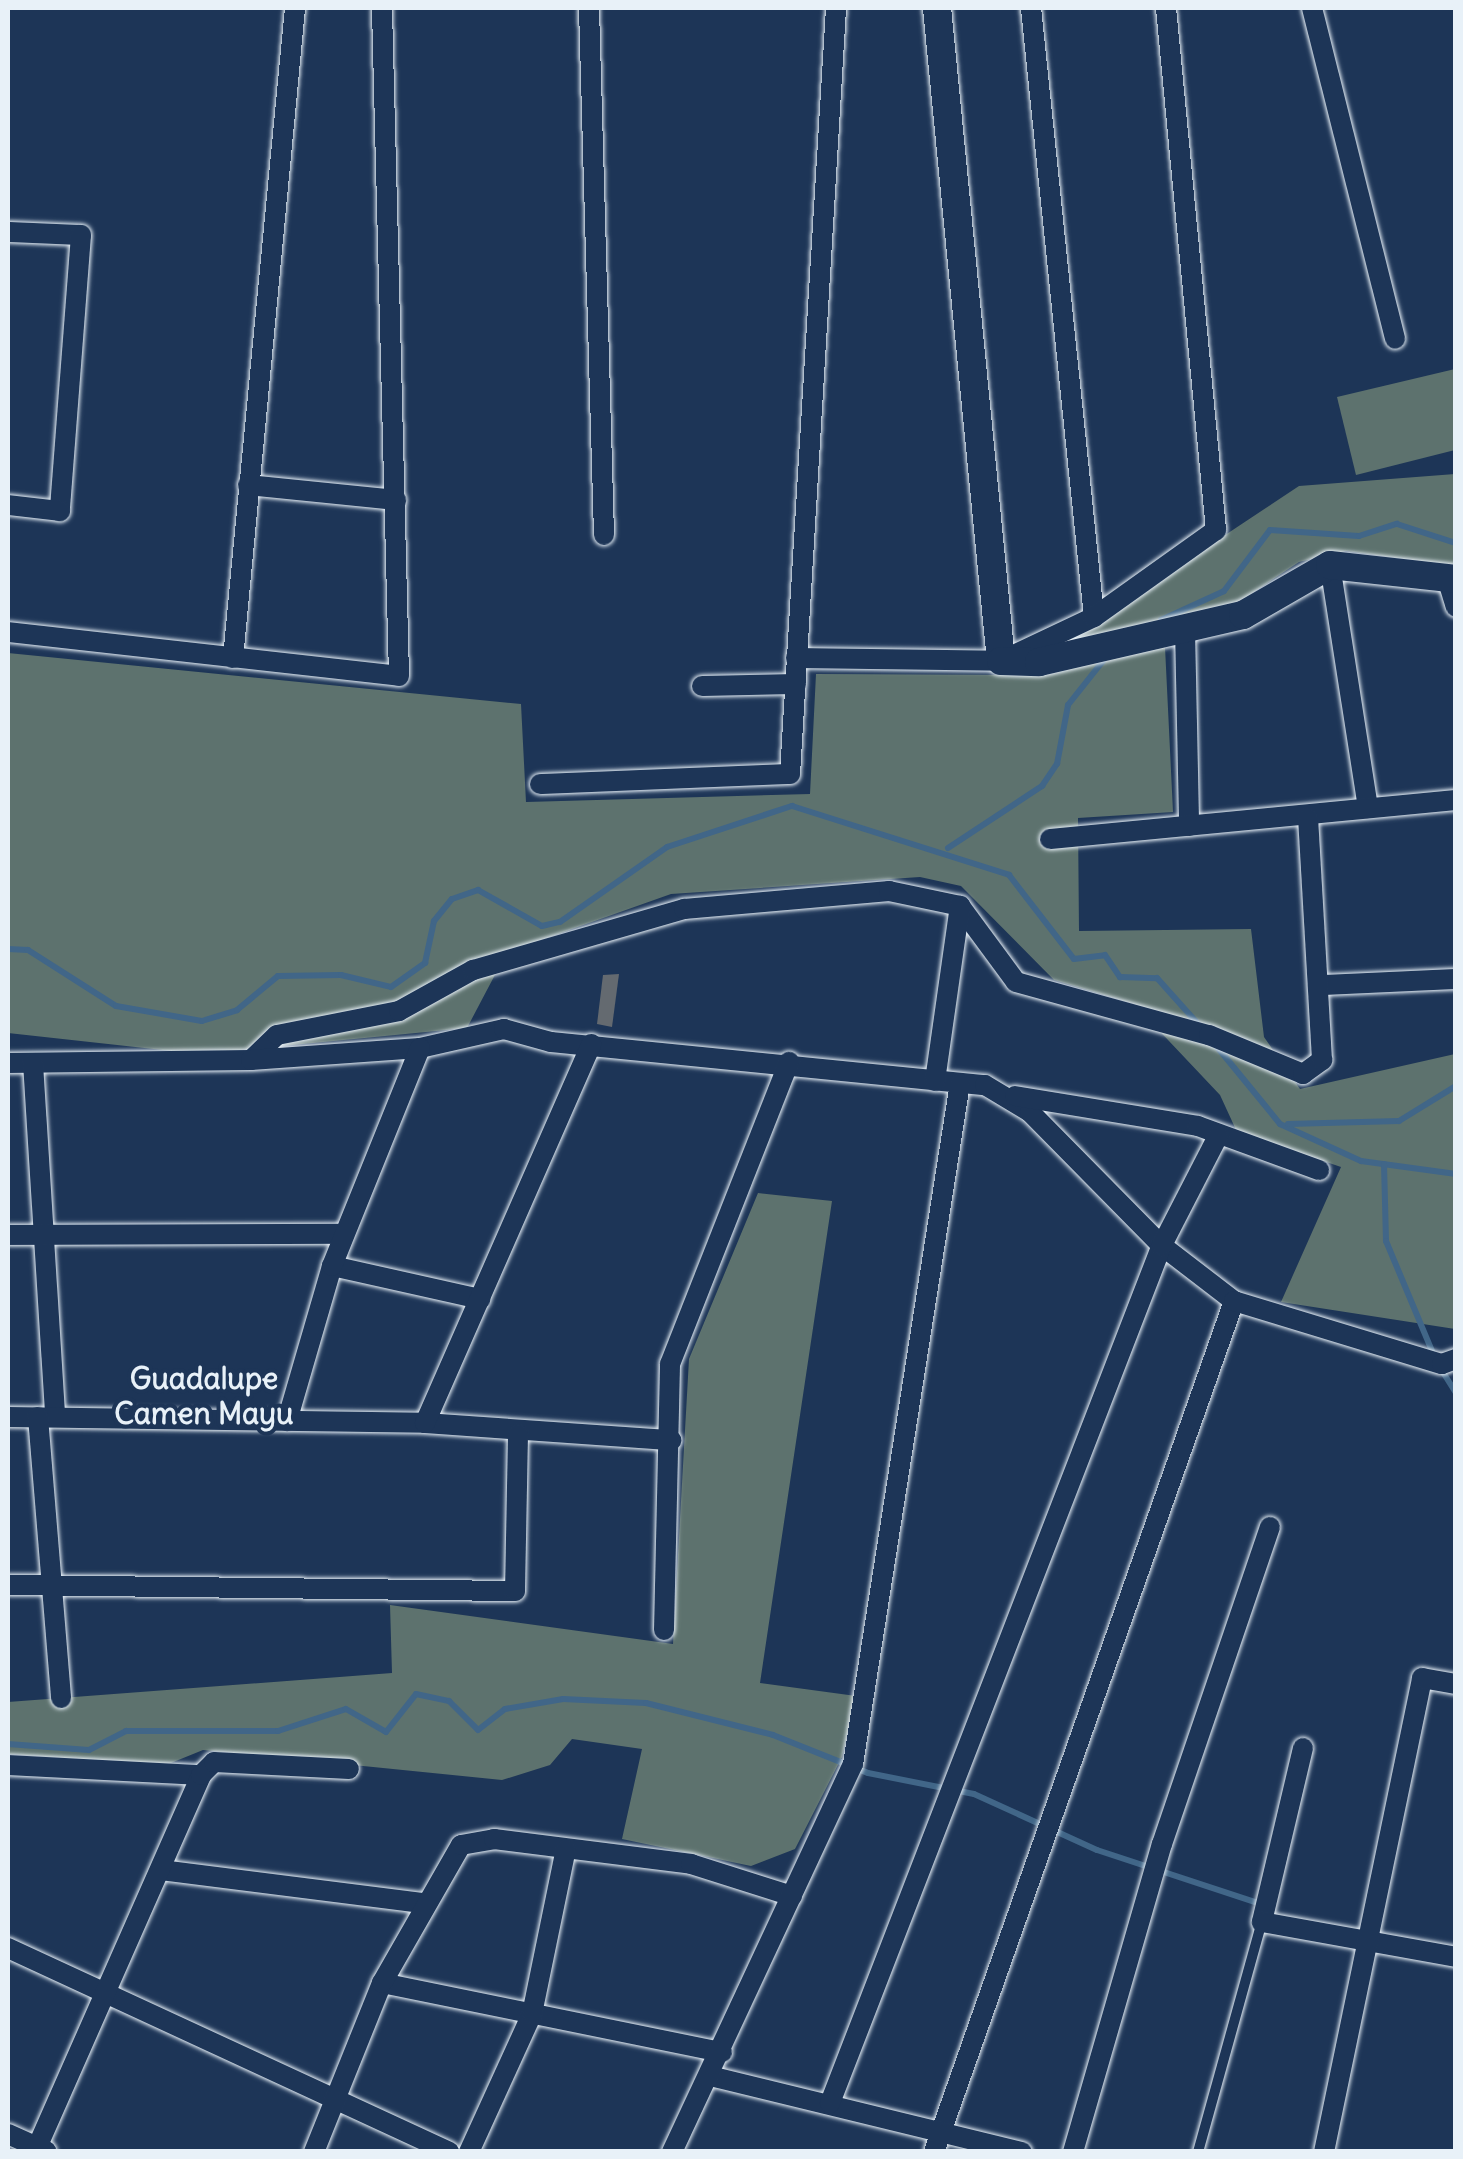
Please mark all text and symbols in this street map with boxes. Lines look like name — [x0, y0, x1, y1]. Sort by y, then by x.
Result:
district label: Guadalupe Camen Mayu — [114, 1360, 294, 1430]

